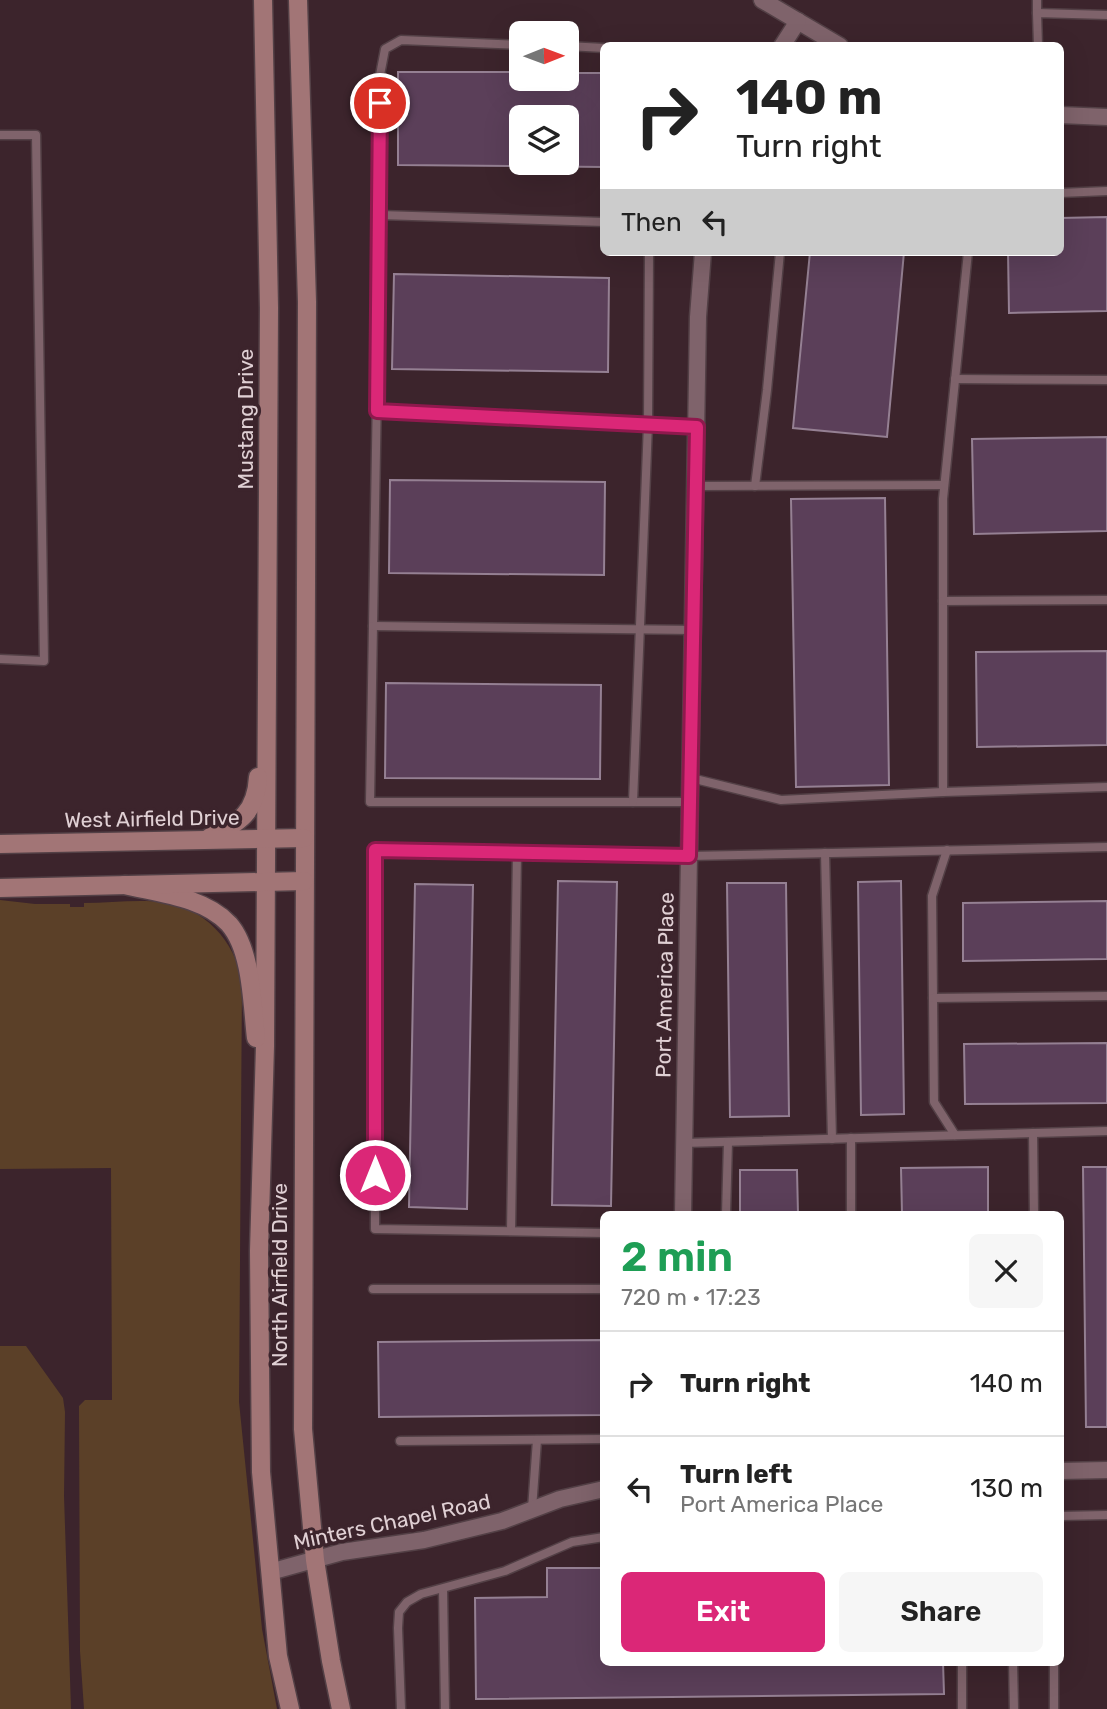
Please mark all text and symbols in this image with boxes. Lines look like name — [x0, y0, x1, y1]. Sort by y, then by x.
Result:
north arrow — [509, 21, 579, 91]
map controls — [509, 21, 579, 175]
text: 140 m — [736, 68, 882, 126]
icon: right — [621, 70, 712, 161]
pin — [350, 73, 410, 133]
icon: arrive — [361, 84, 399, 122]
button: layers — [509, 105, 579, 175]
text: Turn right — [736, 127, 881, 165]
icon: left — [696, 203, 734, 241]
text: Then — [621, 207, 682, 238]
street label: Mustang Drive — [233, 349, 258, 489]
street label: West Airfield Drive — [64, 804, 240, 833]
street label: Port America Place — [650, 892, 679, 1078]
position arrow — [338, 1138, 412, 1212]
street label: North Airfield Drive — [267, 1183, 292, 1367]
text: 2 min — [621, 1232, 733, 1282]
button: close — [969, 1234, 1043, 1308]
text: 720 m · 17:23 — [621, 1283, 761, 1311]
icon: right — [621, 1365, 659, 1403]
text: Turn right — [680, 1368, 810, 1399]
text: 140 m — [970, 1368, 1043, 1399]
text: Turn left — [680, 1459, 792, 1490]
icon: left — [621, 1470, 659, 1508]
text: 130 m — [970, 1473, 1043, 1504]
street label: Minters Chapel Road — [291, 1488, 493, 1555]
text: Port America Place — [680, 1490, 883, 1518]
button: Exit — [621, 1572, 825, 1652]
button: Share — [839, 1572, 1043, 1652]

